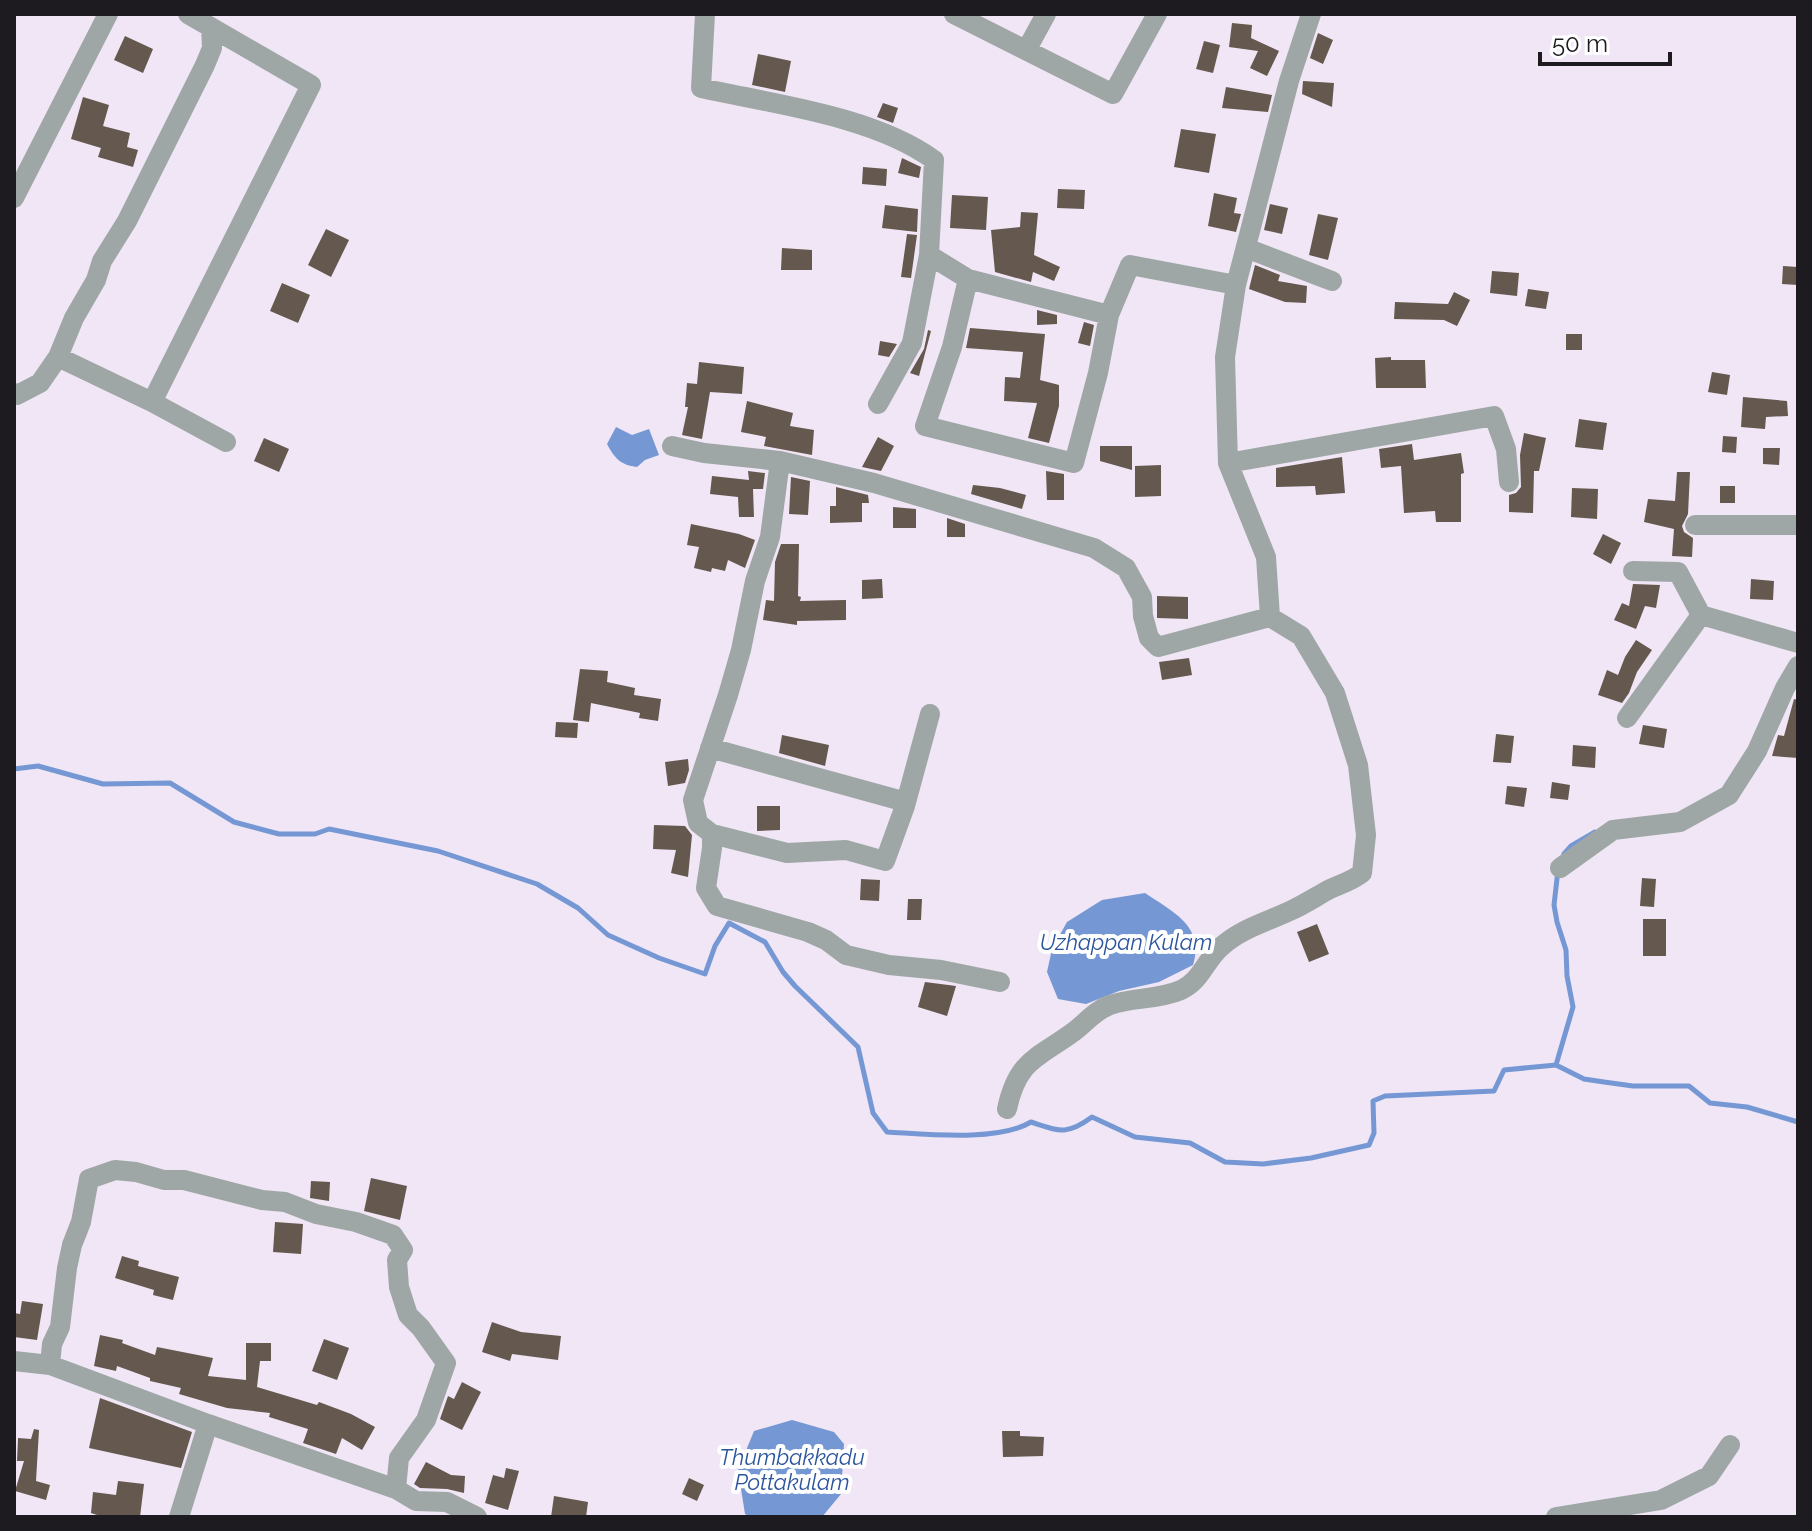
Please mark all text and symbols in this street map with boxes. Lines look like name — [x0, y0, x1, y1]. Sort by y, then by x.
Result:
scale bar — [1540, 16, 1670, 66]
text: 50 m — [1552, 29, 1608, 58]
water label: Uzhappan Kulam — [1040, 929, 1212, 955]
water label: Thumbakkadu Pottakulam — [719, 1444, 865, 1495]

